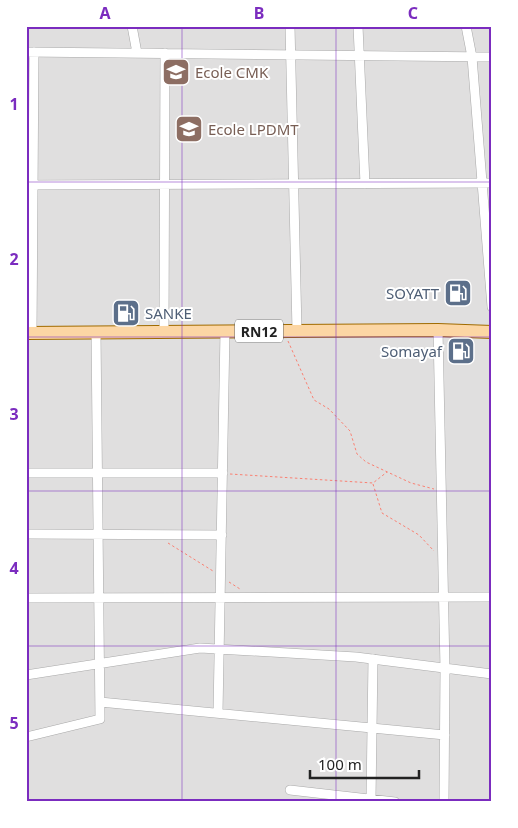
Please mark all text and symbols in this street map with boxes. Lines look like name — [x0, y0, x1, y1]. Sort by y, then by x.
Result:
text: A — [99, 2, 111, 24]
text: B — [254, 2, 264, 24]
text: C — [408, 2, 418, 24]
school or university icon: Ecole CMK — [161, 57, 191, 87]
place label: Ecole CMK — [195, 62, 269, 82]
text: 1 — [9, 93, 19, 115]
school or university icon: Ecole LPDMT — [174, 114, 204, 144]
place label: Ecole LPDMT — [208, 119, 299, 139]
text: 2 — [9, 248, 19, 270]
fuel station icon: SOYATT — [443, 278, 473, 308]
place label: SOYATT — [386, 283, 440, 303]
fuel station icon: SANKE — [111, 298, 141, 328]
place label: SANKE — [145, 303, 192, 323]
road number: RN12 — [235, 320, 283, 342]
fuel station icon: Somayaf — [446, 336, 476, 366]
place label: Somayaf — [381, 341, 443, 361]
text: 3 — [9, 403, 19, 425]
text: 4 — [9, 557, 19, 579]
text: 5 — [9, 712, 19, 734]
scale bar — [310, 748, 419, 780]
text: 100 m — [318, 754, 362, 774]

